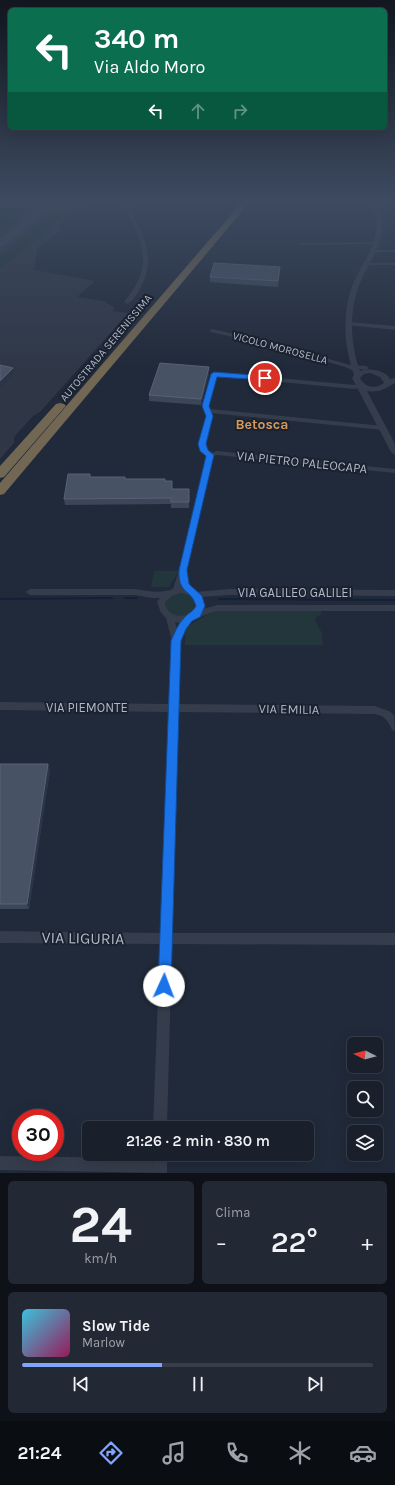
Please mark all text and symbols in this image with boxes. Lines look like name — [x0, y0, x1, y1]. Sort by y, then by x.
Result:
text: 340 m — [94, 22, 179, 55]
icon: left — [28, 24, 80, 76]
text: Via Aldo Moro — [94, 56, 205, 78]
icon: left — [145, 100, 167, 122]
icon: ahead — [187, 100, 209, 122]
icon: right — [229, 100, 251, 122]
street label: AUTOSTRADA SERENISSIMA — [57, 291, 155, 404]
street label: VICOLO MOROSELLA — [231, 329, 329, 367]
pin — [248, 361, 282, 395]
icon: arrive — [254, 367, 276, 389]
district label: Betosca — [236, 416, 288, 433]
street label: VIA PIETRO PALEOCAPA — [236, 448, 369, 476]
street label: VIA GALILEO GALILEI — [238, 585, 352, 600]
street label: VIA PIEMONTE — [46, 700, 128, 715]
street label: VIA EMILIA — [259, 701, 320, 717]
street label: VIA LIGURIA — [42, 928, 124, 948]
position arrow — [143, 965, 185, 1007]
north arrow — [347, 1037, 383, 1073]
map controls — [347, 1037, 383, 1161]
button: search — [347, 1081, 383, 1117]
speed limit sign: 30 — [12, 1109, 64, 1161]
button: layers — [347, 1125, 383, 1161]
text: 21:26 · 2 min · 830 m — [126, 1132, 270, 1150]
text: 24 — [70, 1194, 132, 1255]
text: Clima — [216, 1205, 250, 1220]
text: 22° — [271, 1224, 318, 1260]
text: − — [216, 1230, 227, 1256]
text: + — [361, 1230, 373, 1256]
text: km/h — [84, 1251, 117, 1266]
text: Slow Tide — [82, 1317, 150, 1335]
text: Marlow — [82, 1335, 125, 1350]
icon: previous — [70, 1373, 92, 1395]
icon: pause — [187, 1373, 209, 1395]
icon: next — [304, 1373, 326, 1395]
icon: directions — [97, 1439, 125, 1467]
icon: music — [160, 1439, 188, 1467]
icon: phone — [223, 1439, 251, 1467]
icon: climate — [286, 1439, 314, 1467]
icon: car — [349, 1439, 377, 1467]
text: 21:24 — [18, 1442, 61, 1464]

